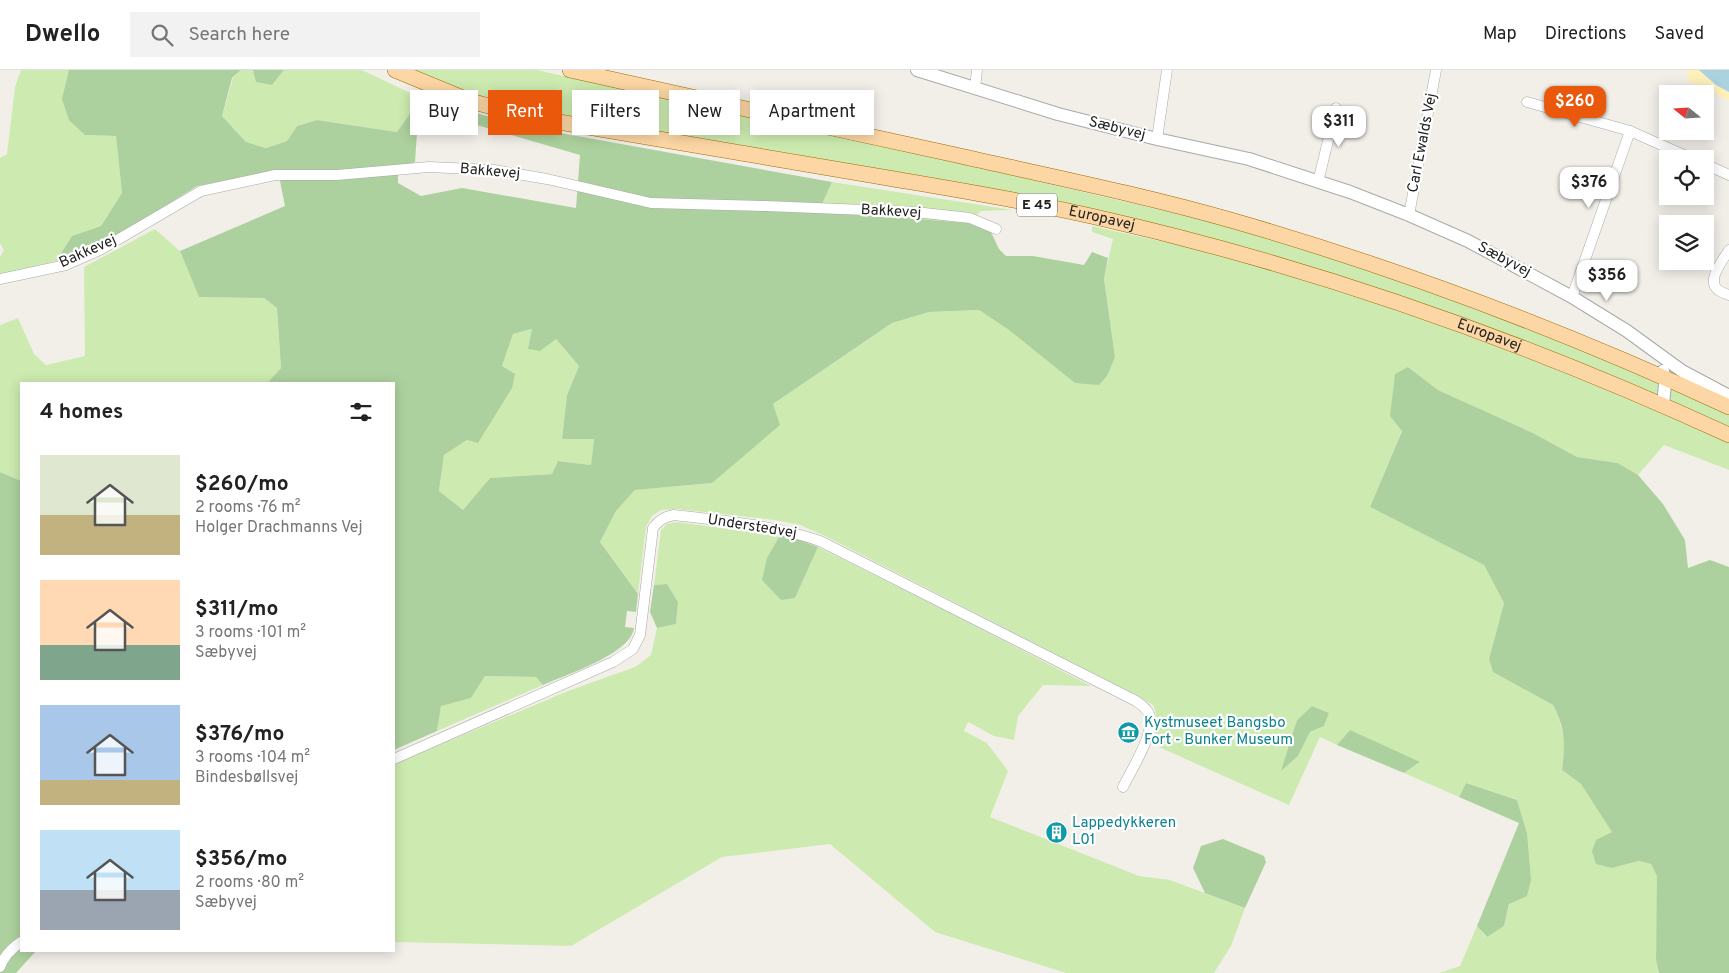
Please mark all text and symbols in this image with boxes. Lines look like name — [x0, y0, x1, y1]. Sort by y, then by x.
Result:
search box — [130, 12, 480, 57]
text: Dwello — [25, 20, 100, 50]
icon: search — [148, 21, 176, 49]
text: Search here — [188, 23, 290, 47]
text: Map — [1483, 23, 1517, 46]
text: Directions — [1545, 23, 1627, 46]
text: Saved — [1655, 23, 1704, 46]
pin: $260 — [1545, 85, 1605, 128]
north arrow — [1659, 85, 1714, 140]
map controls — [1659, 85, 1714, 270]
chip: Buy — [410, 90, 478, 135]
chip: Rent — [488, 90, 562, 135]
chip: Filters — [572, 90, 659, 135]
chip: New — [669, 90, 740, 135]
chip: Apartment — [750, 90, 874, 135]
street label: Carl Ewalds Vej — [1404, 92, 1442, 194]
text: $260 — [1555, 92, 1595, 112]
pin: $311 — [1309, 106, 1369, 148]
text: $311 — [1323, 112, 1355, 132]
street label: Sæbyvej — [1087, 113, 1147, 145]
button: locate — [1659, 150, 1714, 205]
street label: Bakkevej — [459, 160, 521, 184]
pin: $376 — [1559, 166, 1619, 209]
text: $376 — [1571, 173, 1607, 193]
road number: E 45 — [1017, 194, 1057, 216]
street label: Bakkevej — [860, 201, 922, 223]
street label: Europavej — [1067, 202, 1137, 235]
button: layers — [1659, 215, 1714, 270]
street label: Bakkevej — [56, 231, 120, 273]
street label: Sæbyvej — [1474, 238, 1534, 282]
pin: $356 — [1577, 260, 1637, 302]
text: $356 — [1588, 266, 1626, 286]
street label: Europavej — [1454, 315, 1524, 356]
icon: filters — [347, 398, 375, 426]
text: 4 homes — [40, 399, 123, 426]
text: $260/mo — [195, 471, 289, 498]
icon: home — [80, 475, 140, 535]
text: 2 rooms · 76 m² — [195, 498, 301, 518]
street label: Understedvej — [706, 511, 798, 543]
text: Holger Drachmanns Vej — [195, 518, 362, 538]
text: $311/mo — [195, 596, 278, 623]
icon: home — [80, 600, 140, 660]
text: 3 rooms · 101 m² — [195, 623, 306, 643]
text: Sæbyvej — [195, 643, 257, 663]
place label: Kystmuseet Bangsbo Fort - Bunker Museum — [1144, 714, 1293, 750]
museum icon: Kystmuseet Bangsbo Fort - Bunker Museum — [1116, 720, 1140, 744]
text: $376/mo — [195, 721, 285, 748]
icon: home — [80, 725, 140, 785]
text: 3 rooms · 104 m² — [195, 748, 310, 768]
text: Bindesbøllsvej — [195, 768, 298, 788]
place label: Lappedykkeren L01 — [1072, 814, 1176, 850]
building icon: Lappedykkeren L01 — [1044, 820, 1068, 844]
text: $356/mo — [195, 846, 287, 873]
icon: home — [80, 850, 140, 910]
text: 2 rooms · 80 m² — [195, 873, 304, 893]
text: Sæbyvej — [195, 893, 257, 913]

